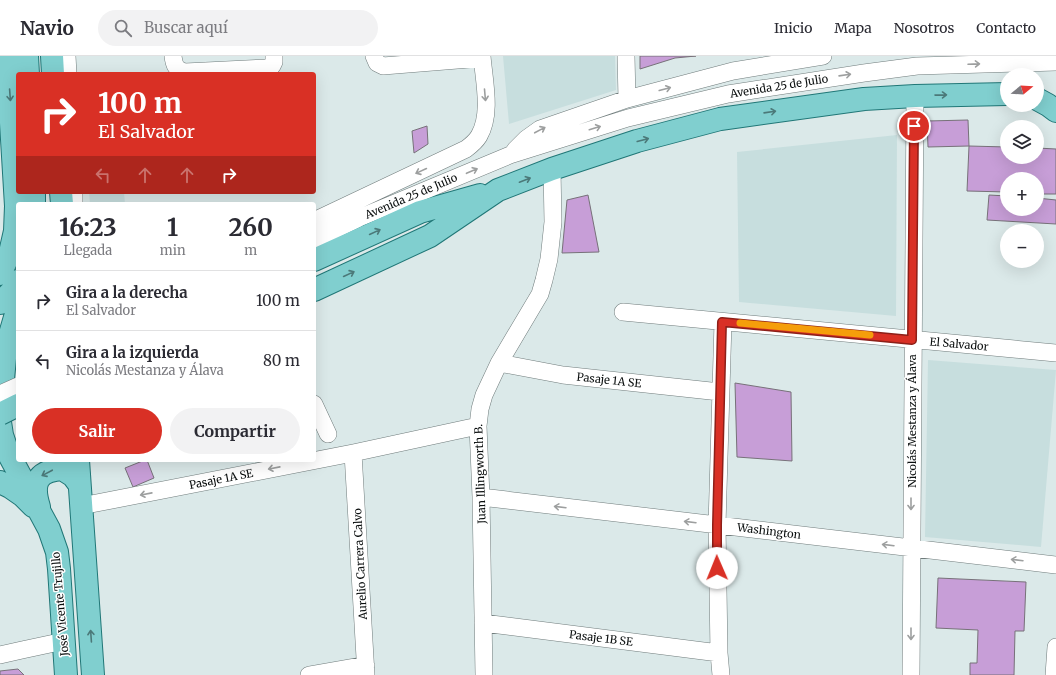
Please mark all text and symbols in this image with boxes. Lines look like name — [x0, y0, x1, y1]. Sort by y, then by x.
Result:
search box — [98, 10, 378, 46]
text: Navio — [20, 16, 74, 40]
icon: search — [112, 17, 134, 39]
text: Buscar aquí — [144, 18, 228, 37]
text: Inicio — [774, 19, 812, 37]
text: Mapa — [834, 19, 872, 37]
text: Nosotros — [894, 19, 954, 37]
text: Contacto — [976, 19, 1036, 37]
one-way arrow — [967, 60, 980, 68]
north arrow — [1000, 68, 1044, 112]
map controls — [1000, 68, 1044, 268]
street label: Avenida 25 de Julio — [728, 71, 830, 101]
one-way arrow — [838, 71, 851, 79]
text: 100 m — [98, 85, 182, 121]
one-way arrow — [658, 85, 671, 93]
one-way arrow — [6, 88, 13, 101]
icon: right — [32, 88, 84, 140]
one-way arrow — [481, 88, 489, 101]
one-way arrow — [934, 91, 947, 99]
one-way arrow — [763, 108, 776, 116]
pin — [897, 109, 931, 143]
icon: arrive — [903, 115, 925, 137]
text: El Salvador — [98, 120, 195, 143]
button: layers — [1000, 120, 1044, 164]
one-way arrow — [588, 124, 601, 131]
one-way arrow — [534, 126, 546, 134]
one-way arrow — [636, 136, 649, 143]
icon: left — [92, 164, 114, 186]
icon: ahead — [134, 164, 156, 186]
icon: ahead — [176, 164, 198, 186]
icon: right — [218, 164, 240, 186]
one-way arrow — [466, 166, 478, 174]
one-way arrow — [415, 168, 427, 175]
street label: Avenida 25 de Julio — [362, 170, 460, 222]
button: + — [1000, 172, 1044, 216]
one-way arrow — [519, 175, 531, 183]
text: 16:23 — [59, 212, 117, 243]
text: 1 — [167, 212, 178, 243]
text: 260 — [229, 212, 273, 243]
button: − — [1000, 224, 1044, 268]
one-way arrow — [369, 228, 381, 235]
text: Llegada — [64, 242, 112, 259]
text: min — [160, 242, 186, 259]
text: m — [244, 242, 257, 259]
one-way arrow — [343, 270, 355, 277]
text: Gira a la derecha — [66, 283, 188, 302]
icon: right — [32, 290, 54, 312]
text: 100 m — [256, 291, 300, 310]
text: El Salvador — [66, 302, 136, 319]
street label: El Salvador — [929, 334, 989, 354]
text: Gira a la izquierda — [66, 343, 199, 362]
icon: left — [32, 350, 54, 372]
text: 80 m — [263, 351, 300, 370]
street label: Nicolás Mestanza y Álava — [905, 354, 919, 488]
text: Nicolás Mestanza y Álava — [66, 362, 224, 379]
street label: Pasaje 1A SE — [576, 370, 642, 390]
button: Salir — [32, 408, 162, 454]
button: Compartir — [170, 408, 300, 454]
street label: Juan Illingworth B. — [471, 424, 489, 525]
one-way arrow — [267, 465, 280, 473]
street label: Pasaje 1A SE — [188, 466, 254, 492]
one-way arrow — [41, 470, 53, 477]
one-way arrow — [140, 490, 153, 498]
one-way arrow — [907, 497, 915, 510]
one-way arrow — [554, 503, 567, 510]
street label: Aurelio Carrera Calvo — [350, 507, 370, 621]
one-way arrow — [683, 518, 696, 526]
street label: Washington — [735, 520, 802, 542]
one-way arrow — [882, 541, 895, 549]
position arrow — [696, 547, 738, 589]
street label: José Vicente Trujillo — [48, 551, 72, 658]
one-way arrow — [1011, 556, 1024, 564]
street label: Pasaje 1B SE — [568, 627, 634, 649]
one-way arrow — [907, 627, 915, 640]
one-way arrow — [87, 630, 94, 643]

